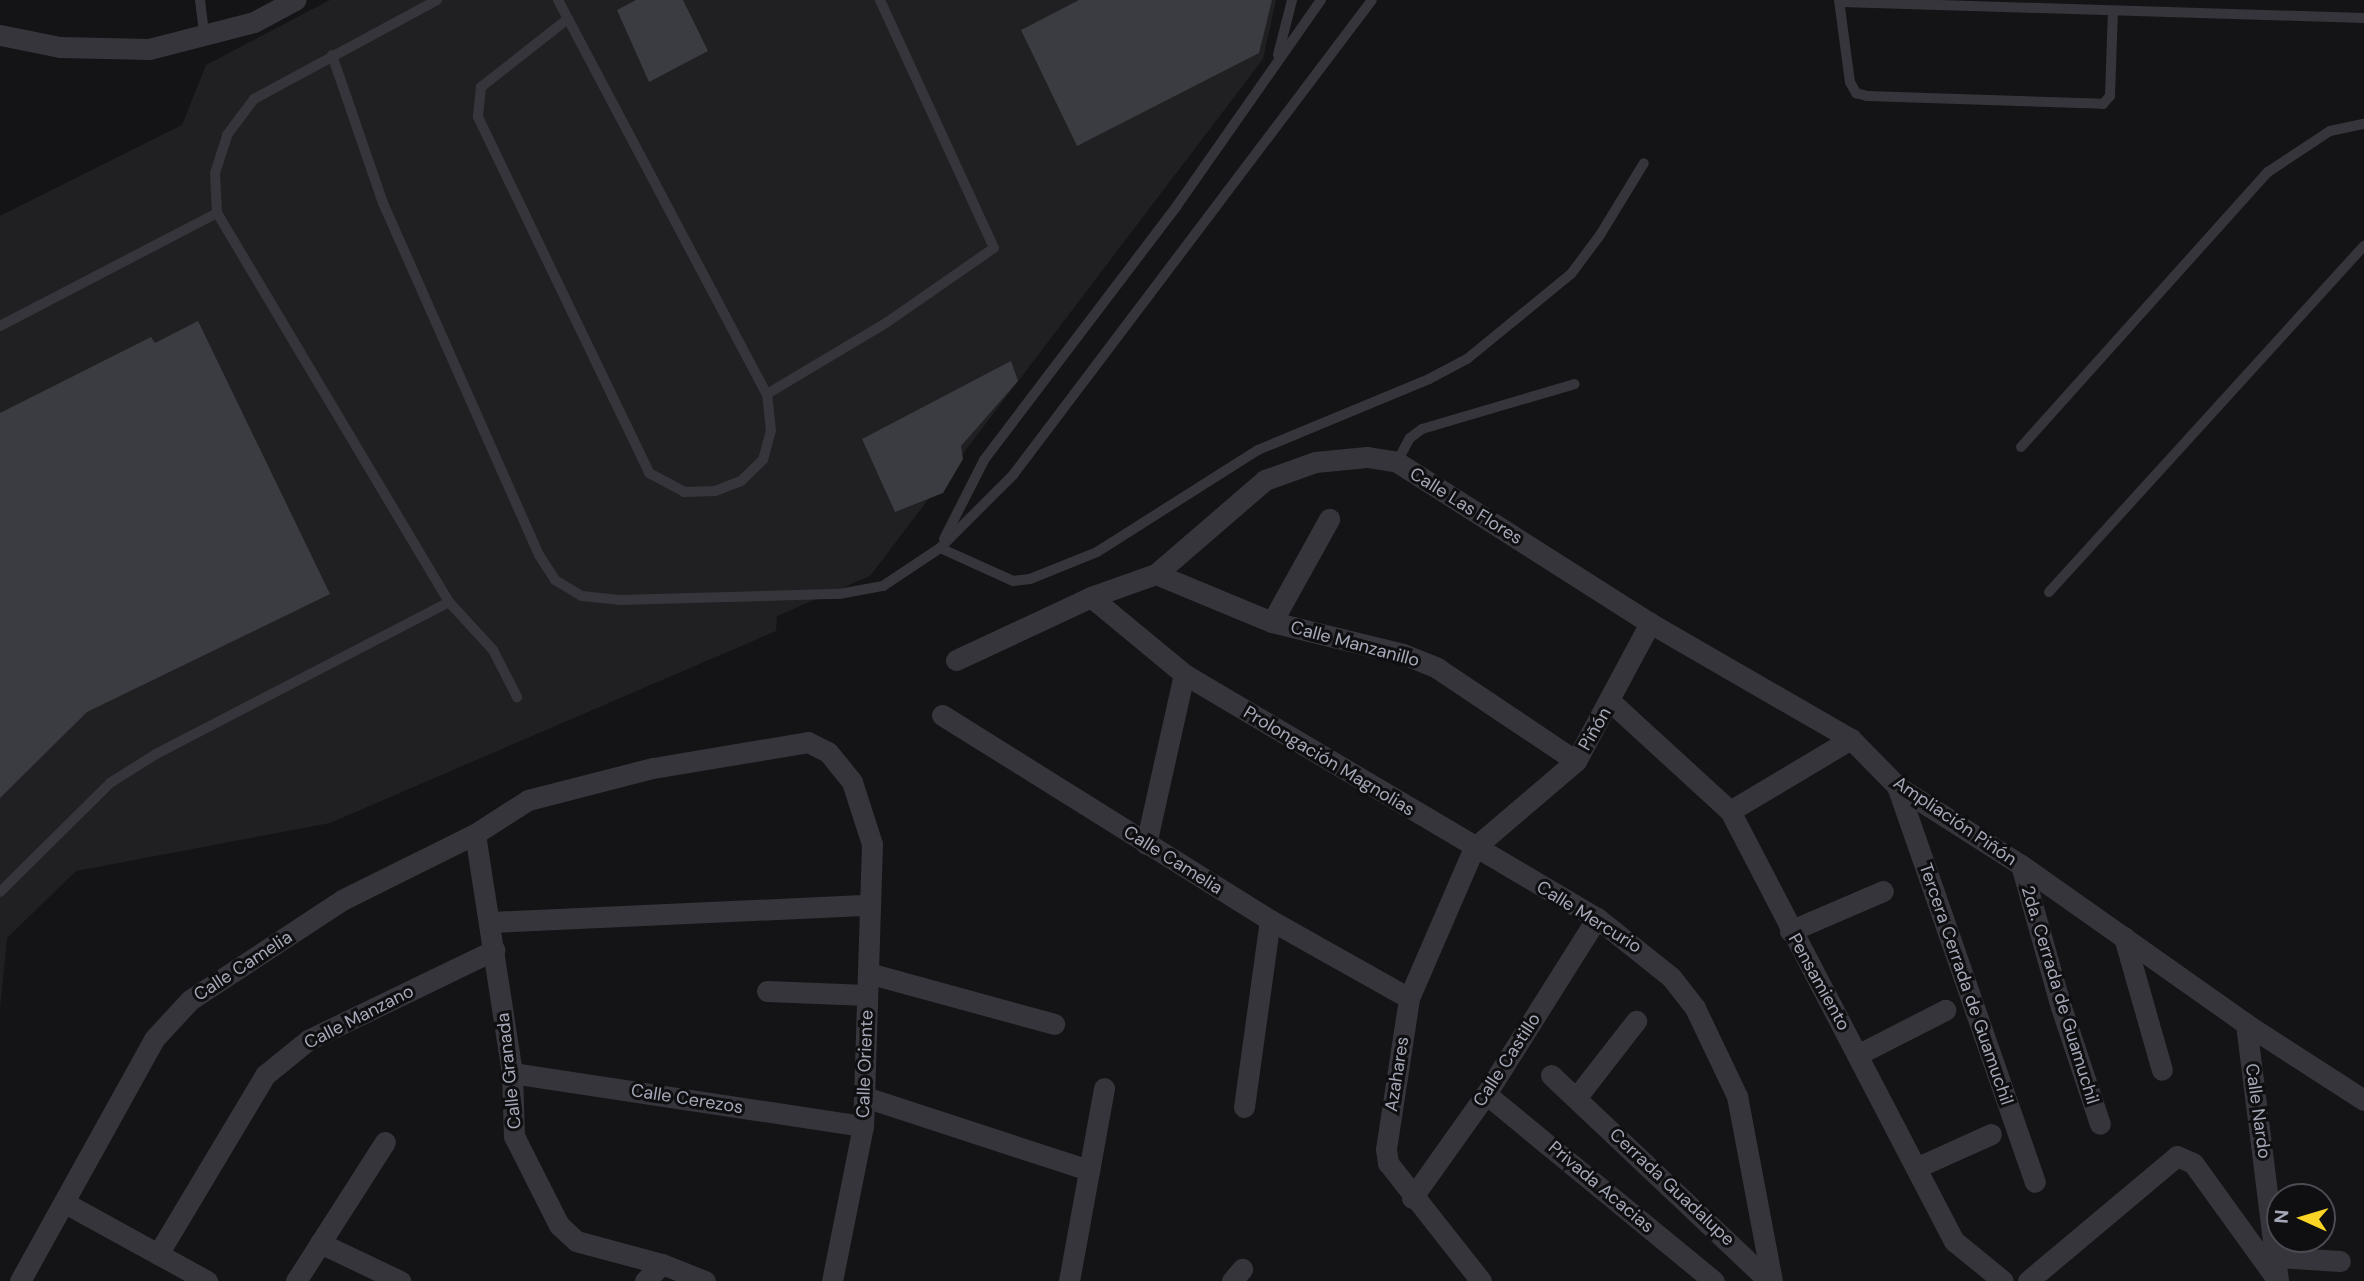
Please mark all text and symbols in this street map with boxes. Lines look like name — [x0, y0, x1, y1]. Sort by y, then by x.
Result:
street label: Calle Las Flores — [1406, 463, 1526, 549]
street label: Calle Manzanillo — [1288, 616, 1422, 672]
street label: Prolongación Magnolias — [1240, 701, 1418, 821]
street label: Piñón — [1574, 704, 1616, 754]
street label: Ampliación Piñón — [1889, 772, 2021, 870]
street label: Calle Camelia — [1119, 821, 1227, 899]
street label: Tercera Cerrada de Guamuchil — [1914, 860, 2018, 1108]
street label: Calle Mercurio — [1533, 876, 1645, 958]
street label: 2da. Cerrada de Guamuchil — [2016, 883, 2104, 1107]
street label: Calle Camelia — [190, 926, 296, 1006]
street label: Pensamiento — [1783, 930, 1855, 1034]
street label: Calle Manzano — [301, 980, 417, 1054]
street label: Calle Castillo — [1469, 1009, 1545, 1111]
street label: Calle Oriente — [852, 1010, 878, 1118]
street label: Calle Granada — [492, 1012, 526, 1130]
street label: Azahares — [1380, 1035, 1414, 1113]
street label: Calle Nardo — [2241, 1062, 2275, 1160]
street label: Calle Cerezos — [629, 1079, 745, 1119]
street label: Cerrada Guadalupe — [1605, 1124, 1739, 1250]
street label: Privada Acacias — [1544, 1137, 1658, 1237]
north arrow — [2266, 1183, 2336, 1253]
text: N — [2269, 1209, 2295, 1224]

